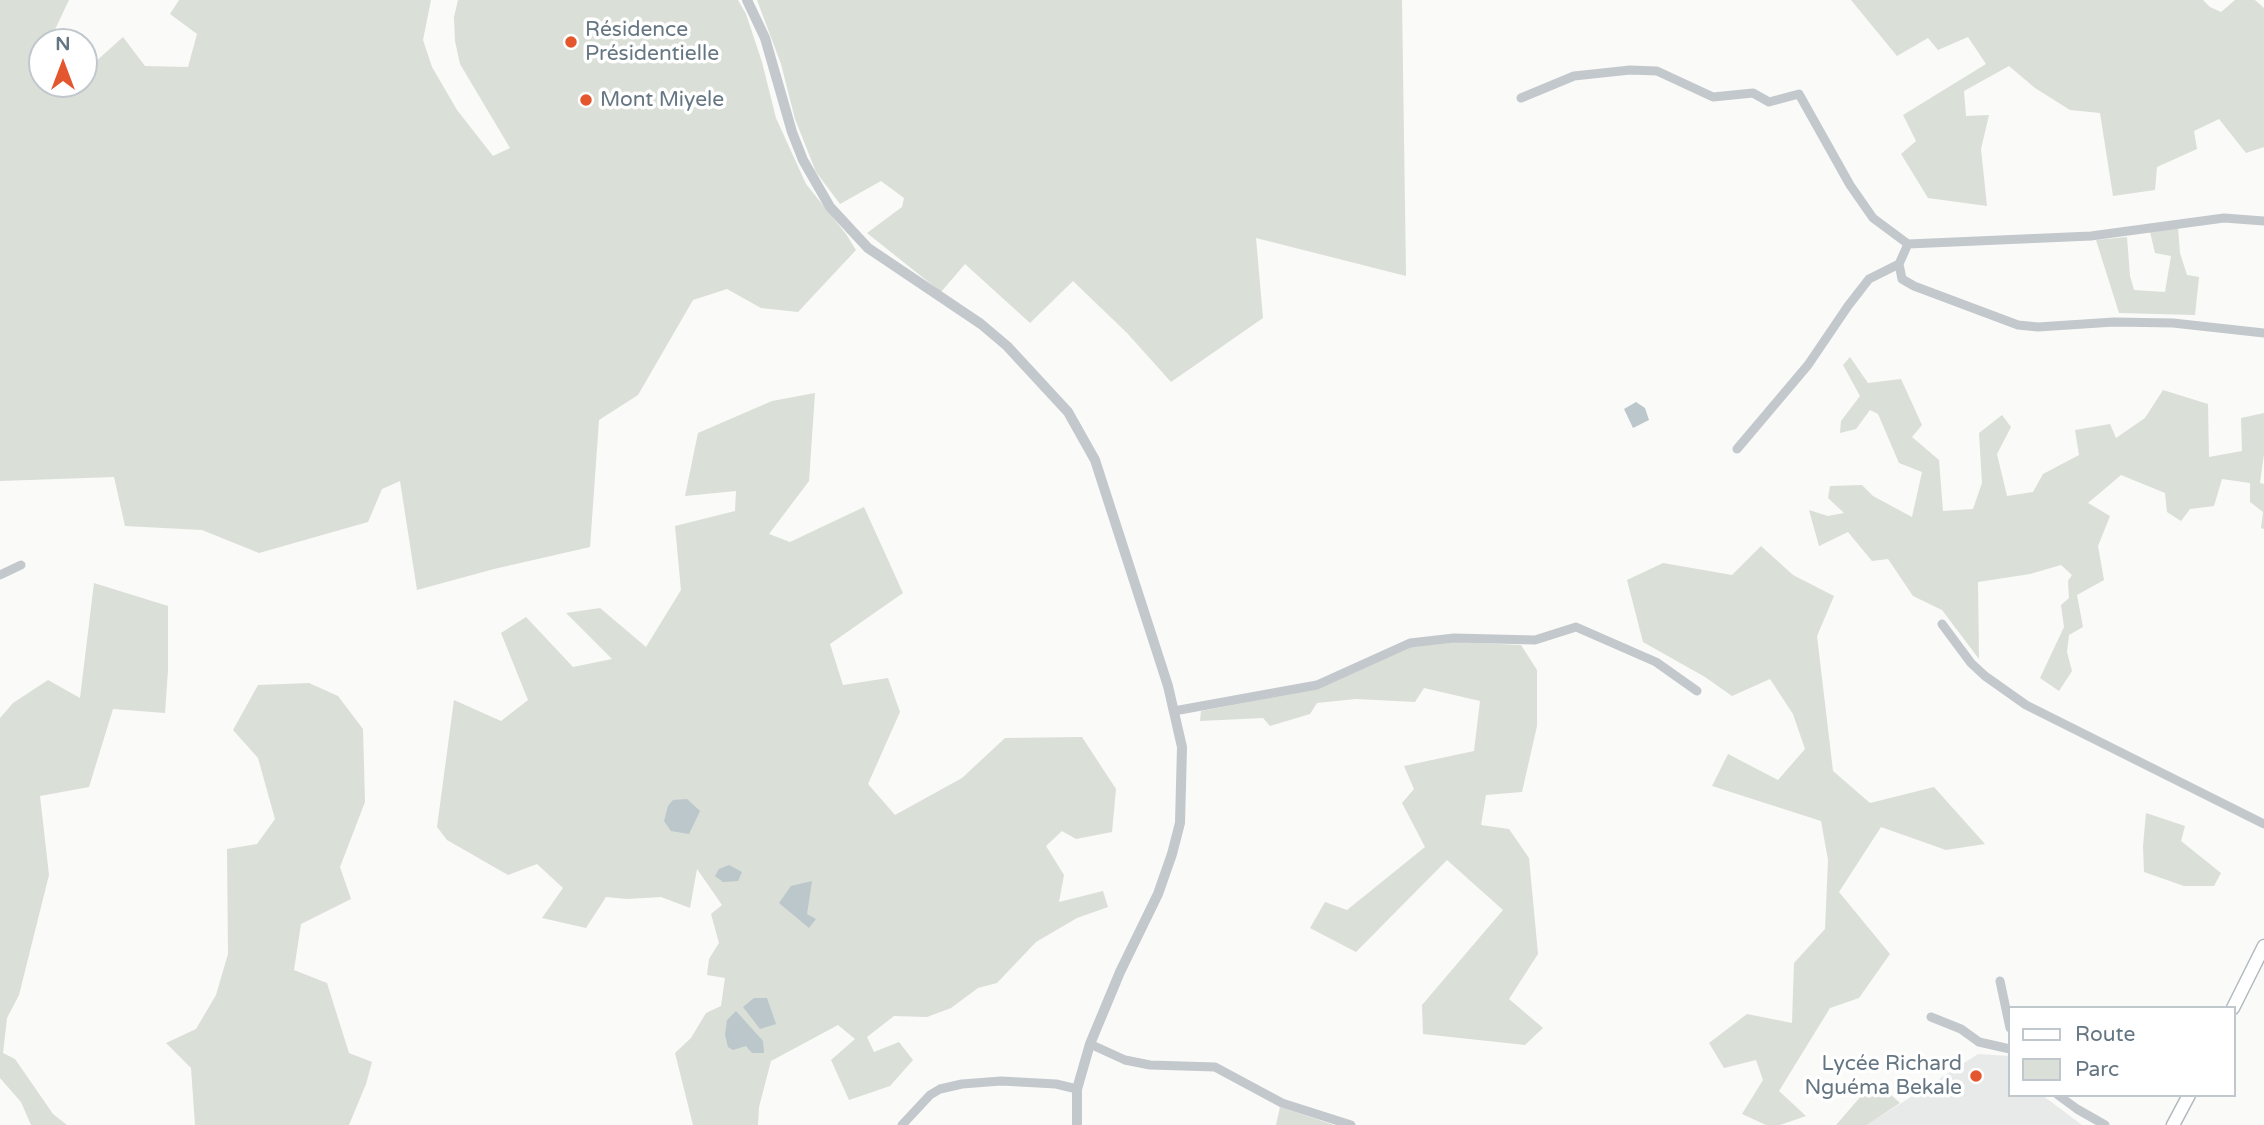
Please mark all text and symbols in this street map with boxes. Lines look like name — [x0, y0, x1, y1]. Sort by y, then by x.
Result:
place label: Résidence Présidentielle — [585, 17, 719, 67]
north arrow — [28, 28, 98, 98]
text: N — [55, 33, 71, 55]
marker: Résidence Présidentielle — [563, 34, 579, 50]
place label: Mont Miyele — [600, 87, 724, 113]
marker: Mont Miyele — [578, 92, 594, 108]
legend — [2008, 1006, 2236, 1097]
text: Route — [2075, 1022, 2135, 1047]
place label: Lycée Richard Nguéma Bekale — [1804, 1051, 1962, 1101]
text: Parc — [2075, 1057, 2119, 1082]
marker: Lycée Richard Nguéma Bekale — [1968, 1068, 1984, 1084]

